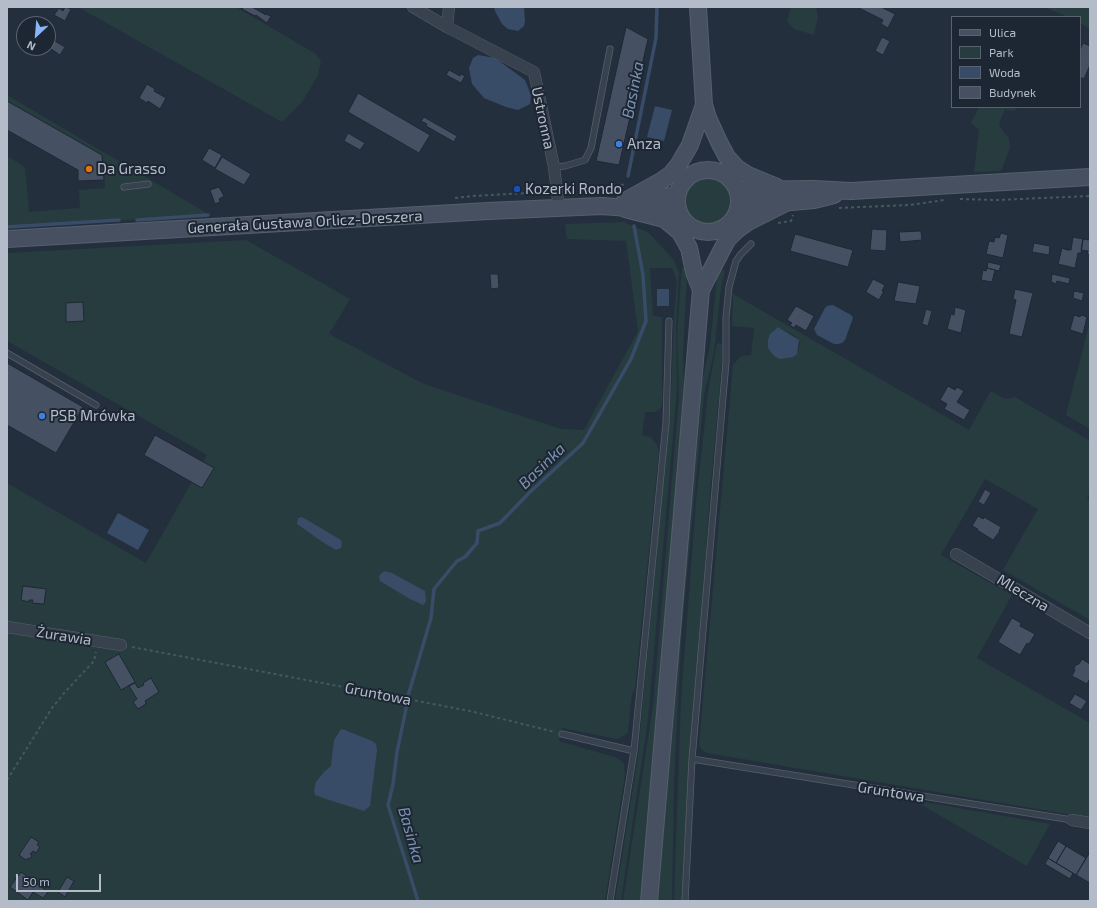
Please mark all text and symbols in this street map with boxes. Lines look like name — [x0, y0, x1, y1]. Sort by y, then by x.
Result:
north arrow — [16, 16, 56, 56]
legend — [951, 16, 1081, 108]
text: Ulica — [989, 25, 1016, 39]
text: N — [25, 39, 37, 54]
text: Park — [989, 45, 1014, 59]
water label: Basinka — [618, 60, 648, 120]
text: Woda — [989, 65, 1020, 79]
street label: Ustronna — [528, 85, 558, 151]
text: Budynek — [989, 85, 1036, 99]
place label: Anza — [627, 135, 661, 153]
marker: Anza — [614, 139, 624, 149]
place label: Da Grasso — [97, 160, 166, 178]
marker: Da Grasso — [84, 164, 94, 174]
place label: Kozerki Rondo — [525, 180, 622, 198]
marker: Kozerki Rondo — [512, 184, 522, 194]
street label: Generała Gustawa Orlicz-Dreszera — [187, 207, 423, 237]
place label: PSB Mrówka — [50, 407, 136, 425]
marker: PSB Mrówka — [37, 411, 47, 421]
water label: Basinka — [515, 439, 569, 493]
street label: Mleczna — [994, 570, 1052, 616]
street label: Żurawia — [35, 623, 93, 649]
street label: Gruntowa — [343, 679, 413, 709]
street label: Gruntowa — [856, 778, 926, 806]
water label: Basinka — [394, 805, 428, 865]
scale bar — [18, 866, 103, 892]
text: 50 m — [23, 874, 50, 888]

